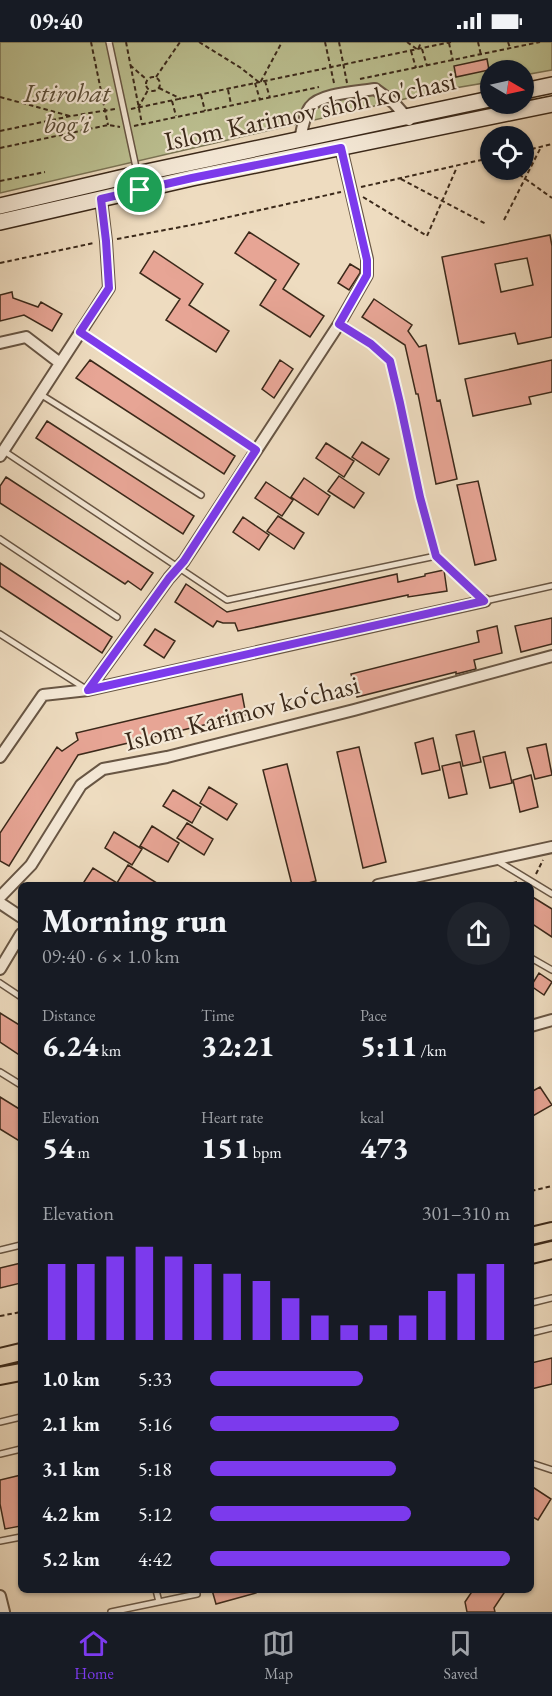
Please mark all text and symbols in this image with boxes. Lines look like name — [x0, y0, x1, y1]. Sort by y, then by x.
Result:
text: 09:40 — [30, 7, 83, 36]
north arrow — [480, 60, 534, 114]
map controls — [480, 60, 534, 180]
street label: Islom Karimov shoh ko'chasi — [161, 62, 459, 159]
park label: Istirohat bog'i — [23, 75, 112, 141]
button: locate — [480, 126, 534, 180]
pin — [114, 164, 165, 215]
icon: arrive — [123, 173, 156, 206]
street label: Islom Karimov ko‘chasi — [121, 666, 363, 759]
text: Morning run — [42, 899, 227, 942]
button: share — [447, 902, 510, 965]
text: 09:40 · 6 × 1.0 km — [42, 943, 180, 969]
text: Distance — [42, 1005, 95, 1026]
text: Time — [201, 1005, 234, 1026]
text: Pace — [360, 1005, 387, 1026]
text: 6.24 — [42, 1026, 98, 1065]
text: 32:21 — [201, 1026, 274, 1065]
text: 5:11 — [360, 1026, 417, 1065]
text: km — [98, 1040, 121, 1061]
text: /km — [417, 1040, 447, 1061]
text: Elevation — [42, 1107, 100, 1128]
text: Heart rate — [201, 1107, 263, 1128]
text: kcal — [360, 1107, 384, 1128]
text: 54 — [42, 1128, 74, 1167]
text: 151 — [201, 1128, 250, 1167]
text: 473 — [360, 1128, 409, 1167]
text: m — [74, 1142, 90, 1163]
text: bpm — [250, 1142, 282, 1163]
text: Elevation — [42, 1200, 114, 1226]
text: 301–310 m — [422, 1200, 510, 1226]
text: 1.0 km — [42, 1366, 100, 1392]
text: 5:33 — [138, 1366, 172, 1392]
text: 2.1 km — [42, 1411, 100, 1437]
text: 5:16 — [138, 1411, 172, 1437]
text: 3.1 km — [42, 1456, 100, 1482]
text: 5:18 — [138, 1456, 172, 1482]
text: 4.2 km — [42, 1501, 100, 1527]
text: 5:12 — [138, 1501, 172, 1527]
text: 5.2 km — [42, 1546, 100, 1572]
text: 4:42 — [138, 1546, 172, 1572]
tab: Home — [74, 1627, 114, 1684]
tab: Map — [262, 1627, 295, 1684]
tab: Saved — [444, 1627, 478, 1684]

